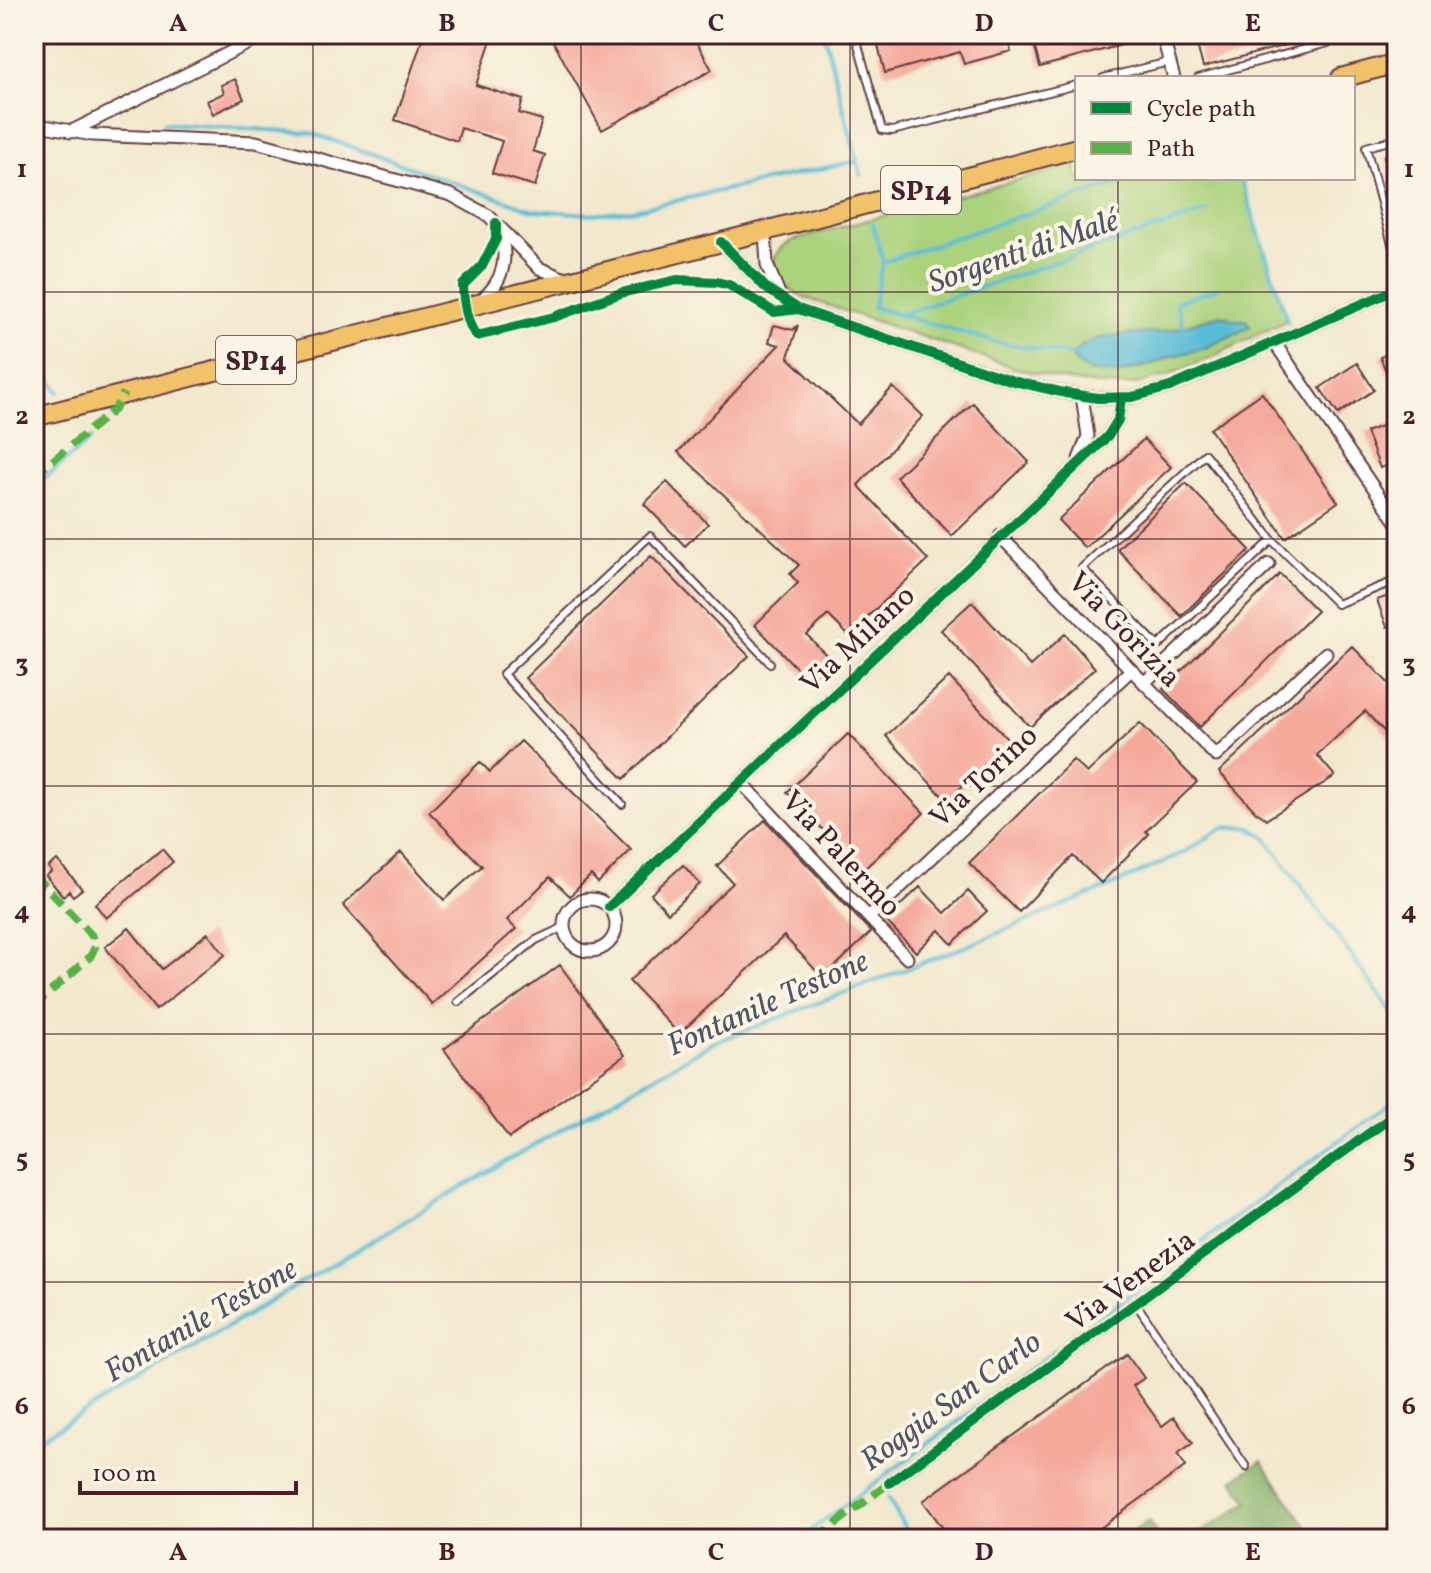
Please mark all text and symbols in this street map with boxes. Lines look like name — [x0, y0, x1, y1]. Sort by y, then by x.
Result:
text: A — [169, 6, 188, 42]
text: B — [438, 6, 456, 42]
text: C — [708, 6, 724, 42]
text: D — [974, 6, 994, 42]
text: E — [1245, 6, 1261, 42]
legend — [1075, 76, 1355, 180]
text: Cycle path — [1147, 93, 1256, 127]
text: Path — [1147, 133, 1195, 167]
text: 1 — [17, 152, 27, 188]
text: 1 — [1404, 152, 1414, 188]
road number: SP14 — [881, 166, 961, 214]
water label: Sorgenti di Malé — [923, 199, 1127, 306]
road number: SP14 — [216, 336, 296, 384]
text: 2 — [15, 399, 29, 435]
text: 2 — [1402, 399, 1416, 435]
street label: Via Gorizia — [1057, 563, 1190, 698]
street label: Via Milano — [791, 576, 925, 705]
text: 3 — [15, 647, 29, 683]
text: 3 — [1402, 647, 1416, 683]
street label: Via Torino — [921, 716, 1048, 839]
street label: Via Palermo — [771, 782, 910, 927]
text: 4 — [14, 894, 30, 930]
text: 4 — [1401, 894, 1417, 930]
water label: Fontanile Testone — [660, 940, 876, 1069]
text: 5 — [16, 1142, 28, 1178]
text: 5 — [1403, 1142, 1415, 1178]
street label: Via Venezia — [1058, 1220, 1205, 1343]
water label: Fontanile Testone — [97, 1248, 307, 1395]
water label: Roggia San Carlo — [852, 1322, 1052, 1483]
text: 6 — [15, 1389, 29, 1425]
text: 6 — [1402, 1389, 1416, 1425]
scale bar — [80, 1445, 296, 1495]
text: 100 m — [92, 1458, 157, 1492]
text: A — [169, 1535, 188, 1571]
text: B — [438, 1535, 456, 1571]
text: C — [708, 1535, 724, 1571]
text: D — [974, 1535, 994, 1571]
text: E — [1245, 1535, 1261, 1571]

